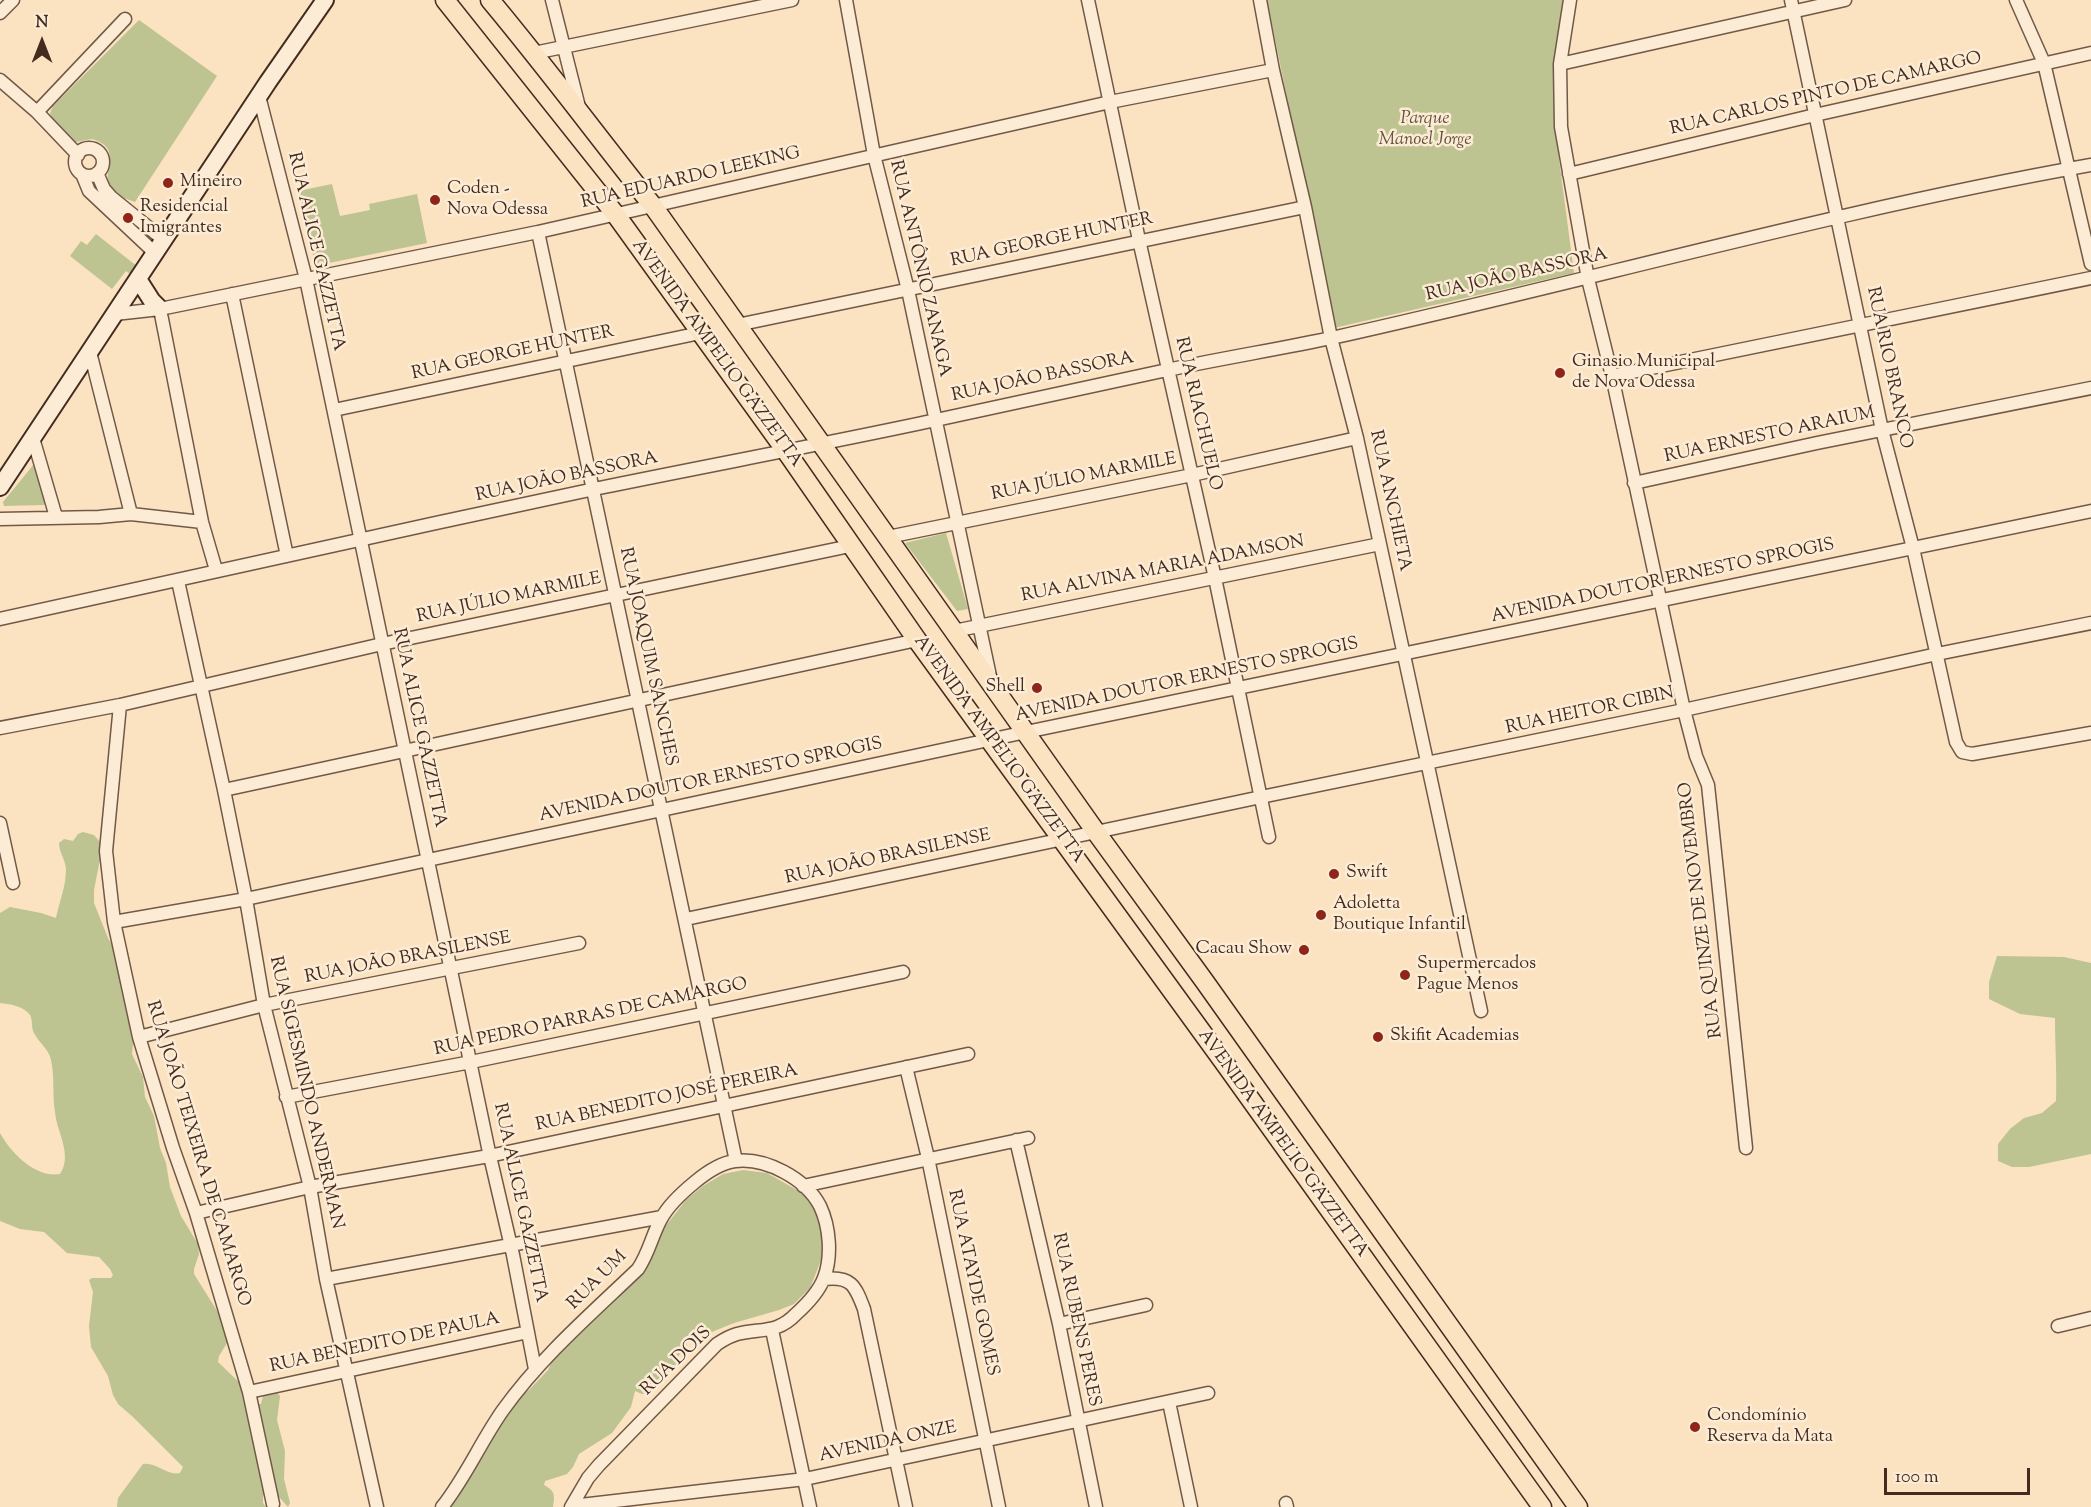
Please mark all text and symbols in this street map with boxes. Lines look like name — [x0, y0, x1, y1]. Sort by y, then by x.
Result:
north arrow — [12, 12, 72, 72]
text: N — [36, 12, 48, 35]
street label: RUA CARLOS PINTO DE CAMARGO — [1668, 49, 1984, 141]
park label: Parque Manoel Jorge — [1378, 109, 1472, 152]
street label: RUA EDUARDO LEEKING — [579, 143, 803, 215]
street label: RUA ALICE GAZZETTA — [282, 150, 348, 354]
street label: RUA ANTÔNIO ZANAGA — [884, 158, 954, 380]
place label: Mineiro — [180, 172, 242, 194]
marker: Mineiro — [161, 176, 175, 190]
place label: Coden - Nova Odessa — [447, 179, 548, 222]
marker: Coden - Nova Odessa — [428, 193, 442, 207]
place label: Residencial Imigrantes — [140, 197, 228, 240]
street label: RUA GEORGE HUNTER — [949, 209, 1155, 273]
marker: Residencial Imigrantes — [121, 211, 135, 225]
street label: AVENIDA AMPELIO GAZZETTA — [626, 236, 806, 472]
street label: RUA JOÃO BASSORA — [1424, 245, 1610, 307]
street label: RUA RIO BRANCO — [1860, 285, 1916, 451]
street label: RUA GEORGE HUNTER — [410, 322, 616, 386]
street label: RUA RIACHUELO — [1169, 335, 1225, 493]
street label: RUA JOÃO BASSORA — [950, 348, 1136, 408]
place label: Ginasio Municipal de Nova Odessa — [1572, 352, 1715, 394]
marker: Ginasio Municipal de Nova Odessa — [1553, 366, 1567, 380]
street label: RUA ERNESTO ARAIUM — [1663, 403, 1877, 469]
street label: RUA ANCHIETA — [1363, 428, 1415, 574]
street label: RUA JOÃO BASSORA — [474, 448, 660, 508]
street label: RUA JÚLIO MARMILE — [990, 449, 1178, 507]
street label: RUA ALVINA MARIA ADAMSON — [1020, 532, 1306, 608]
street label: AVENIDA DOUTOR ERNESTO SPROGIS — [1489, 535, 1837, 629]
street label: RUA JOAQUIM SANCHES — [613, 546, 681, 768]
street label: RUA JÚLIO MARMILE — [415, 569, 603, 629]
street label: RUA ALICE GAZZETTA — [386, 626, 450, 830]
street label: AVENIDA AMPELIO GAZZETTA — [908, 632, 1088, 868]
street label: AVENIDA DOUTOR ERNESTO SPROGIS — [1013, 634, 1361, 728]
place label: Shell — [986, 677, 1025, 699]
marker: Shell — [1030, 681, 1044, 695]
street label: RUA HEITOR CIBIN — [1504, 684, 1676, 740]
street label: AVENIDA DOUTOR ERNESTO SPROGIS — [537, 734, 885, 828]
street label: RUA QUINZE DE NOVEMBRO — [1676, 781, 1728, 1039]
street label: RUA JOÃO BRASILENSE — [783, 826, 993, 890]
place label: Swift — [1346, 863, 1388, 885]
marker: Swift — [1327, 867, 1341, 881]
place label: Adoletta Boutique Infantil — [1333, 894, 1466, 936]
marker: Adoletta Boutique Infantil — [1314, 908, 1328, 922]
street label: RUA JOÃO BRASILENSE — [303, 928, 513, 990]
place label: Cacau Show — [1195, 939, 1292, 961]
marker: Cacau Show — [1297, 943, 1311, 957]
street label: RUA SIGESMINDO ANDERMAN — [263, 954, 347, 1232]
place label: Supermercados Pague Menos — [1417, 954, 1536, 996]
marker: Supermercados Pague Menos — [1398, 968, 1412, 982]
street label: RUA PEDRO PARRAS DE CAMARGO — [432, 974, 750, 1062]
street label: RUA JOÃO TEIXEIRA DE CAMARGO — [140, 999, 254, 1309]
street label: AVENIDA AMPELIO GAZZETTA — [1192, 1026, 1372, 1262]
place label: Skifit Academias — [1390, 1026, 1519, 1048]
marker: Skifit Academias — [1371, 1030, 1385, 1044]
street label: RUA BENEDITO JOSÉ PEREIRA — [534, 1061, 800, 1137]
street label: RUA ALICE GAZZETTA — [487, 1101, 551, 1305]
street label: RUA ATAYDE GOMES — [942, 1188, 1002, 1378]
street label: RUA RUBENS PERES — [1046, 1231, 1104, 1409]
street label: RUA UM — [564, 1247, 632, 1315]
street label: RUA BENEDITO DE PAULA — [268, 1309, 502, 1379]
street label: RUA DOIS — [637, 1323, 717, 1401]
place label: Condomínio Reserva da Mata — [1707, 1406, 1833, 1448]
street label: AVENIDA ONZE — [817, 1418, 959, 1468]
marker: Condomínio Reserva da Mata — [1688, 1420, 1702, 1434]
scale bar — [1887, 1456, 2032, 1494]
text: 100 m — [1895, 1465, 1939, 1491]

